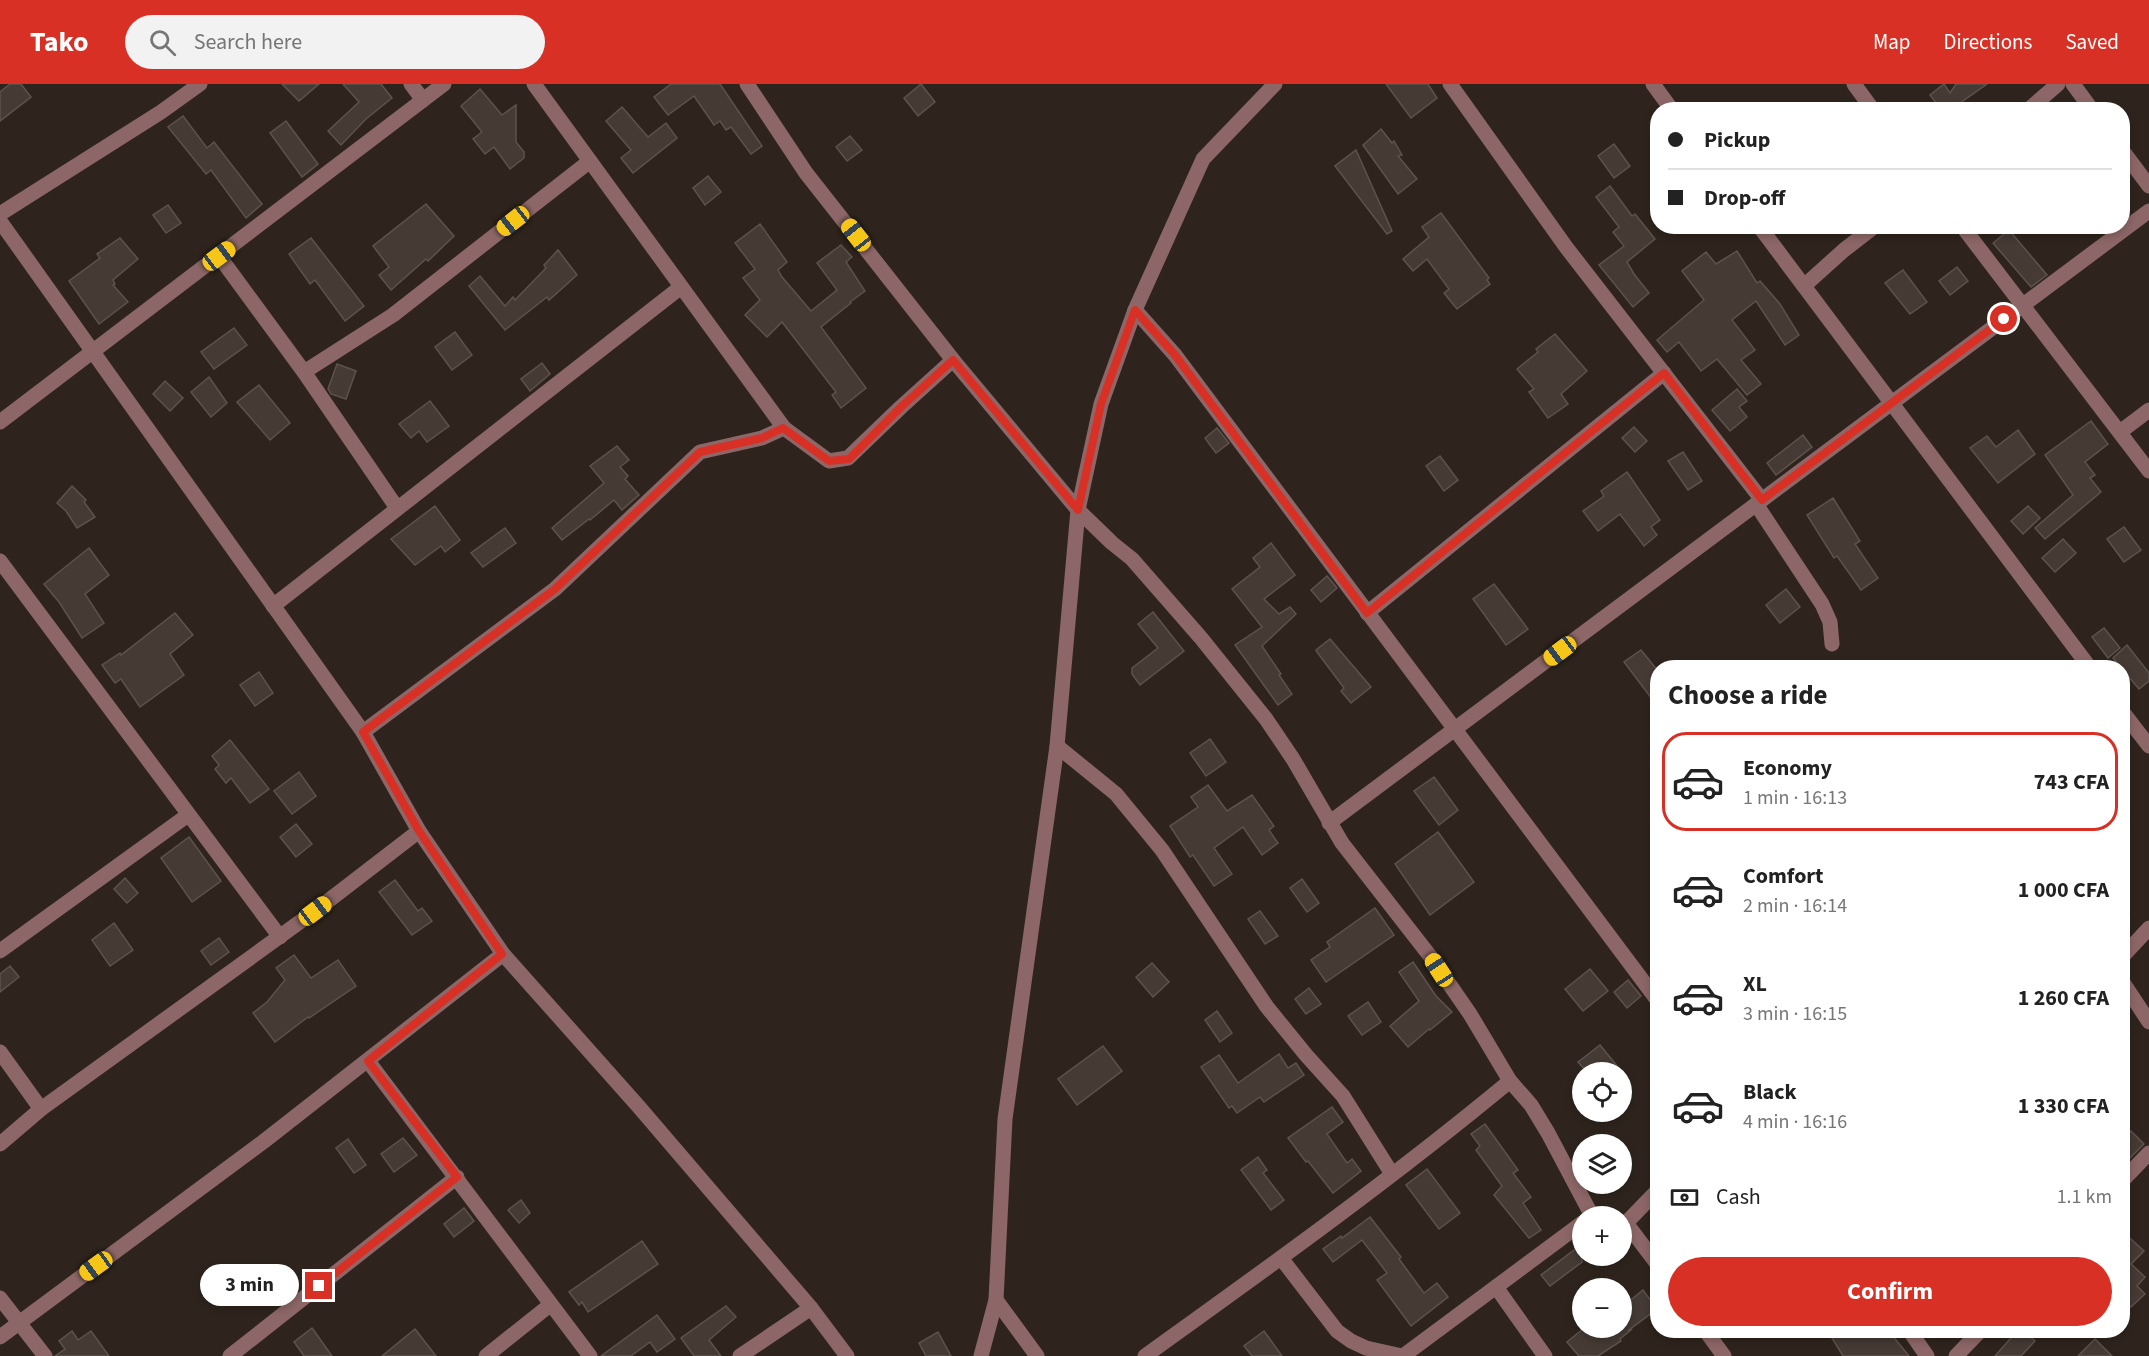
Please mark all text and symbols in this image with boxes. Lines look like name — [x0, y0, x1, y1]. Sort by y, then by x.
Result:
search box — [125, 15, 545, 69]
text: Tako — [30, 22, 89, 62]
icon: search — [146, 26, 179, 59]
text: Search here — [194, 26, 302, 58]
text: Map — [1873, 27, 1911, 57]
text: Directions — [1944, 27, 2032, 57]
text: Saved — [2065, 27, 2119, 57]
text: Pickup — [1704, 124, 1770, 156]
text: Drop-off — [1704, 182, 1785, 214]
car — [493, 203, 533, 239]
car — [838, 215, 874, 255]
car — [199, 238, 239, 274]
route start — [1990, 305, 2017, 332]
car — [1540, 633, 1580, 669]
text: Choose a ride — [1668, 676, 1828, 715]
text: Economy — [1743, 752, 1832, 784]
icon: car — [1671, 755, 1725, 809]
text: 743 CFA — [2034, 766, 2109, 798]
text: 1 min · 16:13 — [1743, 784, 1847, 812]
text: Comfort — [1743, 860, 1824, 892]
icon: car — [1671, 863, 1725, 917]
text: 1 000 CFA — [2018, 874, 2109, 906]
text: 2 min · 16:14 — [1743, 892, 1847, 920]
car — [295, 893, 335, 929]
car — [1422, 950, 1456, 990]
text: XL — [1743, 968, 1767, 1000]
icon: car — [1671, 971, 1725, 1025]
text: 1 260 CFA — [2018, 982, 2109, 1014]
text: 3 min · 16:15 — [1743, 1000, 1847, 1028]
map controls — [1572, 1062, 1632, 1338]
button: locate — [1572, 1062, 1632, 1122]
text: Black — [1743, 1076, 1797, 1108]
icon: car — [1671, 1079, 1725, 1133]
text: 1 330 CFA — [2018, 1090, 2109, 1122]
text: 4 min · 16:16 — [1743, 1108, 1847, 1136]
button: layers — [1572, 1134, 1632, 1194]
icon: cash — [1668, 1181, 1701, 1214]
text: Cash — [1716, 1181, 1761, 1213]
text: 1.1 km — [2057, 1183, 2112, 1211]
button: + — [1572, 1206, 1632, 1266]
car — [76, 1248, 116, 1284]
button: Confirm — [1668, 1257, 2112, 1326]
callout: 3 min — [199, 1265, 298, 1307]
text: 3 min — [225, 1271, 274, 1299]
route end — [305, 1272, 332, 1299]
button: − — [1572, 1278, 1632, 1338]

